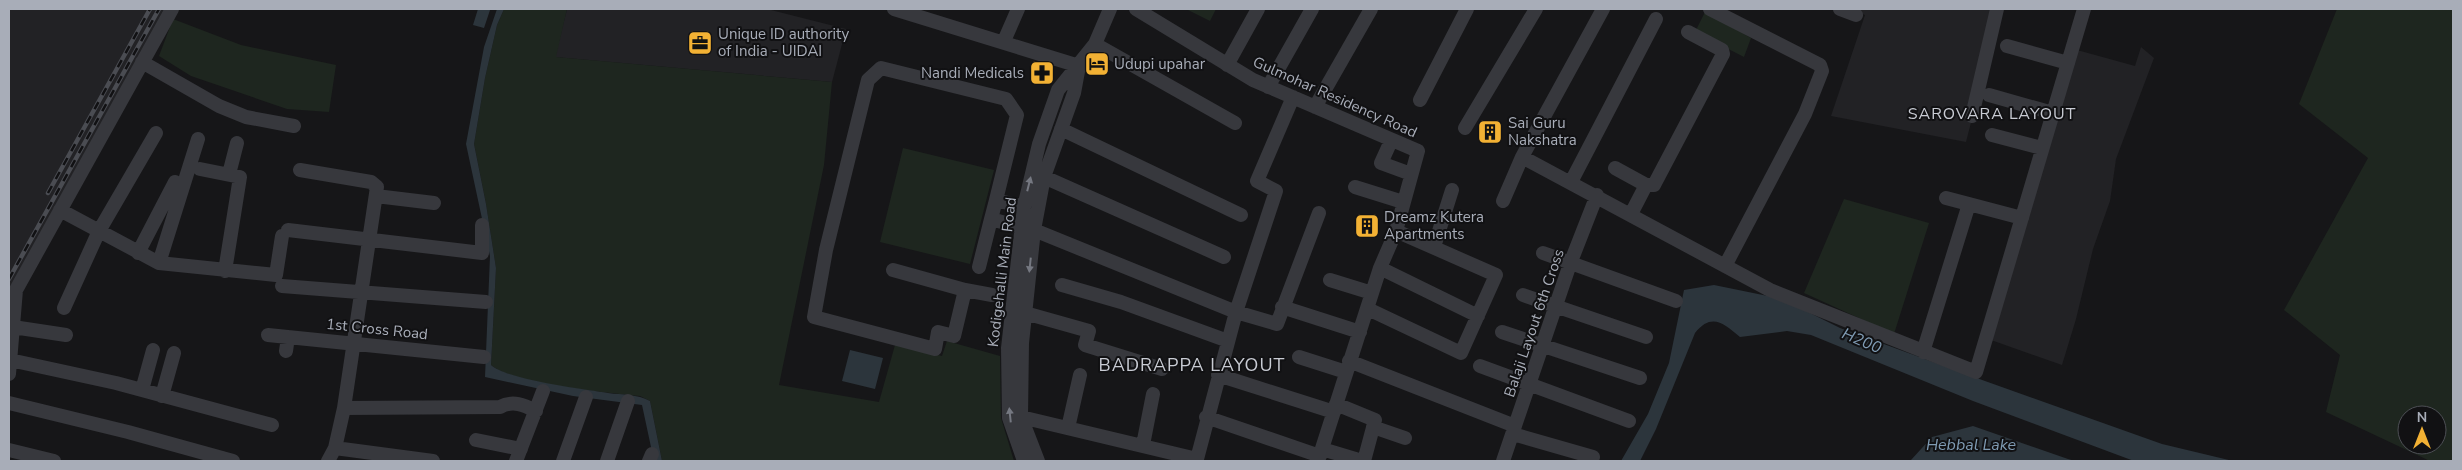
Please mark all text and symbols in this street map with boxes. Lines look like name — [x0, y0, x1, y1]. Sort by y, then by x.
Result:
place label: Unique ID authority of India - UIDAI — [718, 24, 849, 61]
office icon: Unique ID authority of India - UIDAI — [687, 30, 713, 56]
hotel icon: Udupi upahar — [1084, 51, 1110, 77]
street label: Gulmohar Residency Road — [1250, 52, 1420, 142]
place label: Udupi upahar — [1114, 54, 1206, 74]
pharmacy icon: Nandi Medicals — [1029, 60, 1055, 86]
place label: Nandi Medicals — [921, 63, 1024, 83]
district label: SAROVARA LAYOUT — [1908, 103, 2076, 125]
place label: Sai Guru Nakshatra — [1508, 113, 1577, 150]
building icon: Sai Guru Nakshatra — [1477, 119, 1503, 145]
one-way arrow — [1025, 177, 1033, 192]
street label: Kodigehalli Main Road — [983, 196, 1021, 348]
place label: Dreamz Kutera Apartments — [1384, 207, 1484, 244]
building icon: Dreamz Kutera Apartments — [1354, 213, 1380, 239]
street label: Balaji Layout 6th Cross — [1499, 246, 1569, 400]
one-way arrow — [1026, 257, 1034, 273]
street label: 1st Cross Road — [325, 314, 429, 344]
water label: H200 — [1838, 323, 1885, 359]
district label: BADRAPPA LAYOUT — [1099, 353, 1285, 377]
north arrow — [2397, 405, 2447, 455]
one-way arrow — [1006, 406, 1014, 422]
text: N — [2417, 408, 2427, 427]
water label: Hebbal Lake — [1926, 434, 2017, 456]

